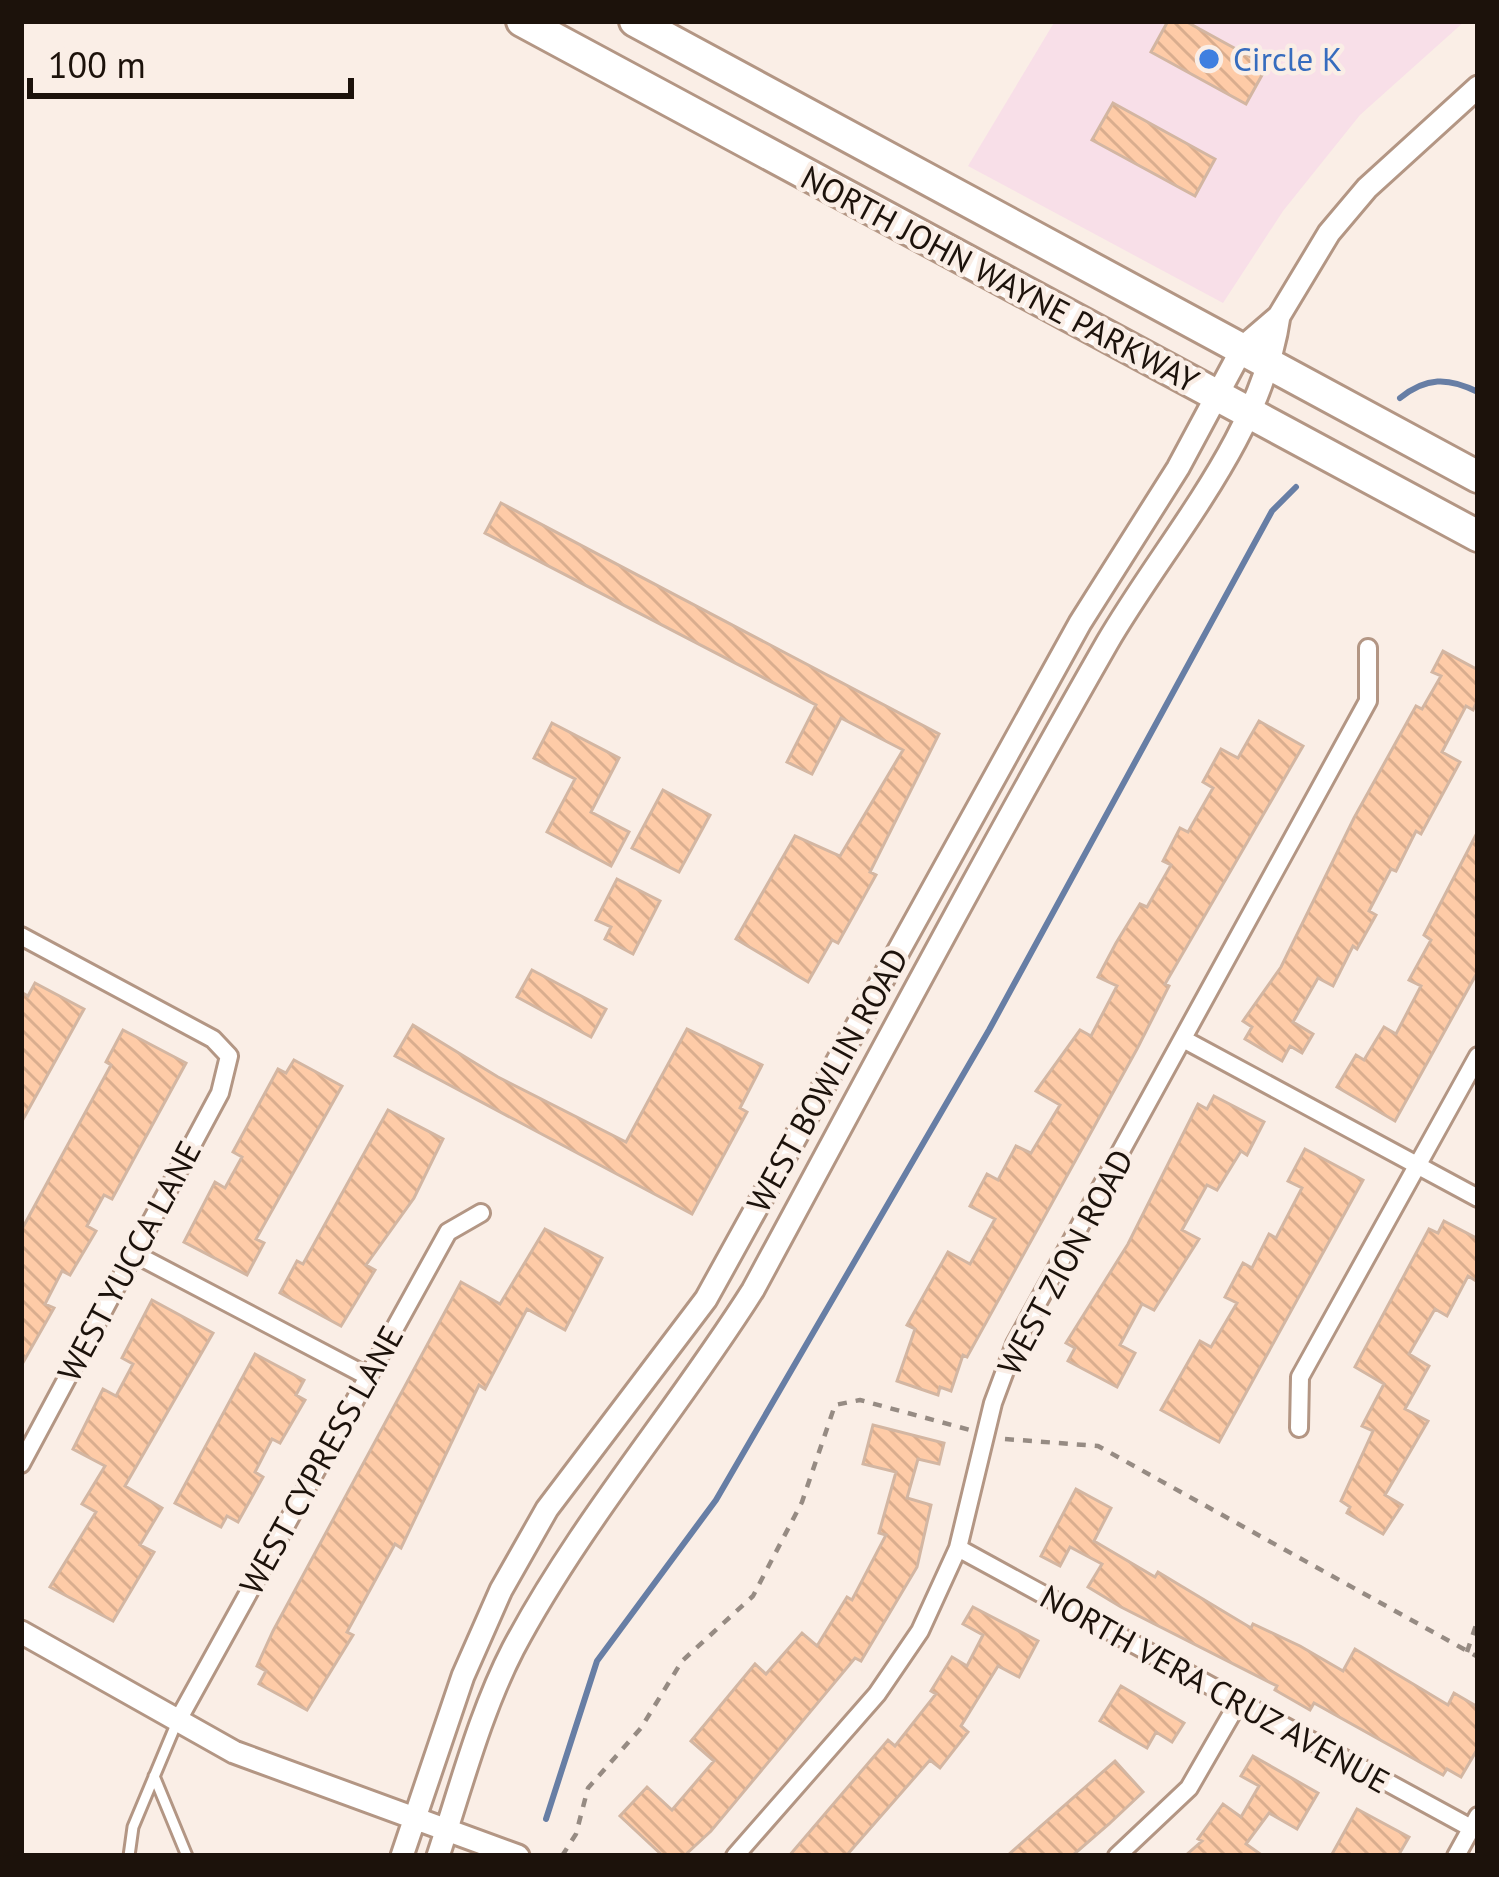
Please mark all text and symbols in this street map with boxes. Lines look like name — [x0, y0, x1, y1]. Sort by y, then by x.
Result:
scale bar — [30, 24, 351, 98]
place label: Circle K — [1233, 37, 1342, 80]
text: 100 m — [48, 41, 146, 88]
marker: Circle K — [1196, 46, 1222, 72]
street label: NORTH JOHN WAYNE PARKWAY — [794, 155, 1207, 402]
street label: WEST BOWLIN ROAD — [736, 940, 917, 1219]
street label: WEST YUCCA LANE — [47, 1133, 210, 1388]
street label: WEST ZION ROAD — [987, 1141, 1142, 1382]
street label: WEST CYPRESS LANE — [229, 1318, 412, 1602]
street label: NORTH VERA CRUZ AVENUE — [1033, 1575, 1397, 1803]

